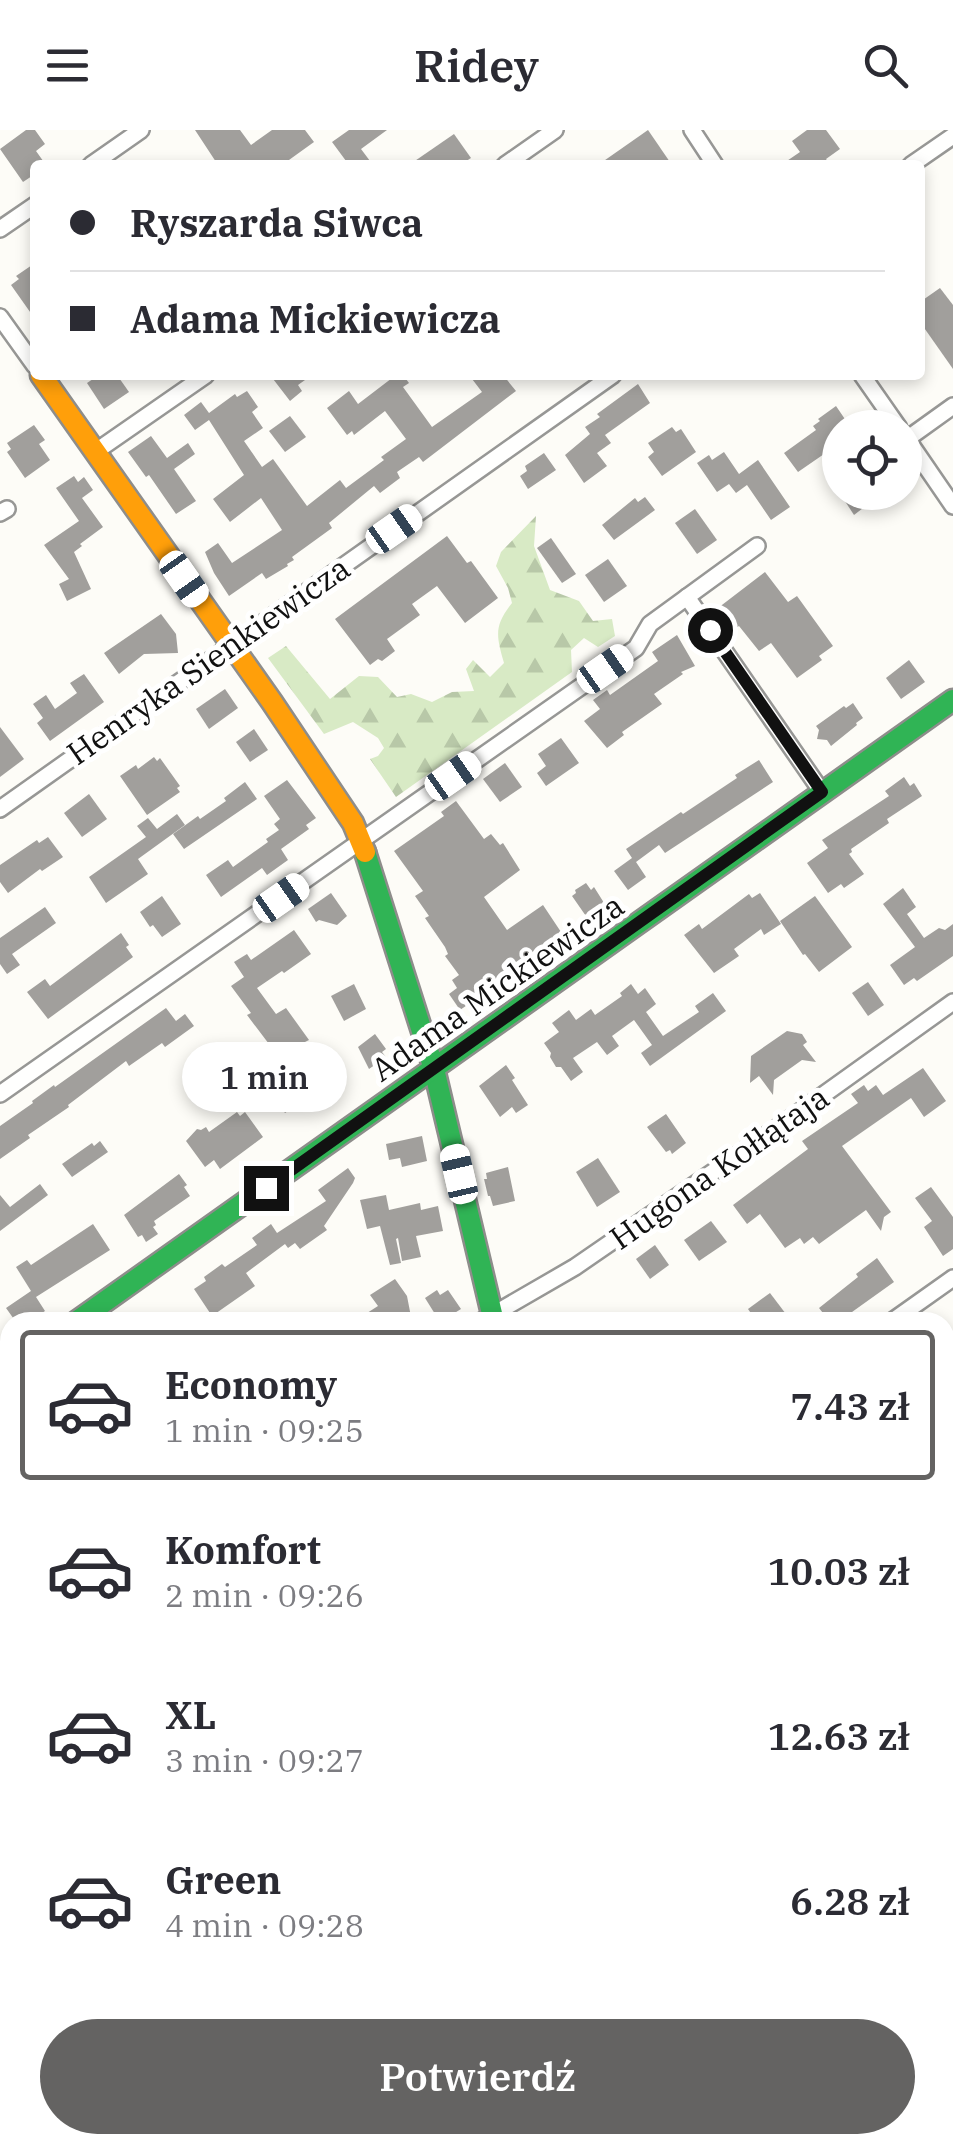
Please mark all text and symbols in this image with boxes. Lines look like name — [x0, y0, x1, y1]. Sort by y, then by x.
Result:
text: Ridey — [414, 36, 539, 94]
icon: menu — [40, 38, 95, 93]
icon: search — [858, 38, 913, 93]
text: Ryszarda Siwca — [130, 198, 423, 247]
text: Adama Mickiewicza — [130, 294, 501, 343]
map controls — [822, 410, 922, 510]
button: locate — [822, 410, 922, 510]
car — [361, 500, 427, 558]
street label: Henryka Sienkiewicza — [58, 546, 358, 774]
car — [155, 546, 213, 612]
route start — [688, 608, 733, 653]
car — [572, 640, 638, 698]
car — [420, 747, 486, 805]
car — [248, 869, 314, 927]
street label: Adama Mickiewicza — [362, 884, 632, 1090]
callout: 1 min — [184, 1043, 348, 1113]
text: 1 min — [220, 1056, 309, 1098]
street label: Hugona Kołłątaja — [601, 1076, 837, 1258]
car — [438, 1141, 480, 1207]
route end — [244, 1166, 289, 1211]
icon: car — [45, 1360, 135, 1450]
text: Economy — [165, 1360, 337, 1409]
text: 7.43 zł — [790, 1381, 910, 1430]
text: 1 min · 09:25 — [165, 1409, 364, 1451]
icon: car — [45, 1525, 135, 1615]
text: Komfort — [165, 1525, 321, 1574]
text: 10.03 zł — [768, 1546, 910, 1595]
text: 2 min · 09:26 — [165, 1574, 364, 1616]
icon: car — [45, 1690, 135, 1780]
text: XL — [165, 1690, 216, 1739]
text: 12.63 zł — [768, 1711, 910, 1760]
text: 3 min · 09:27 — [165, 1739, 364, 1781]
icon: car — [45, 1855, 135, 1945]
text: Green — [165, 1855, 281, 1904]
text: 6.28 zł — [790, 1876, 910, 1925]
text: 4 min · 09:28 — [165, 1904, 364, 1946]
button: Potwierdź — [40, 2019, 915, 2134]

